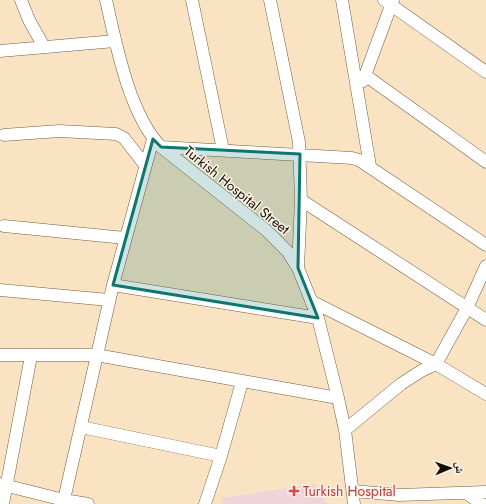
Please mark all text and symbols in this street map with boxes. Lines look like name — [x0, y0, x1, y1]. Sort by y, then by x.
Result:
street label: Turkish Hospital Street — [180, 141, 294, 239]
north arrow — [430, 448, 470, 488]
text: ش — [452, 462, 468, 474]
place label: Turkish Hospital — [303, 481, 396, 501]
marker: Turkish Hospital — [288, 485, 300, 497]

